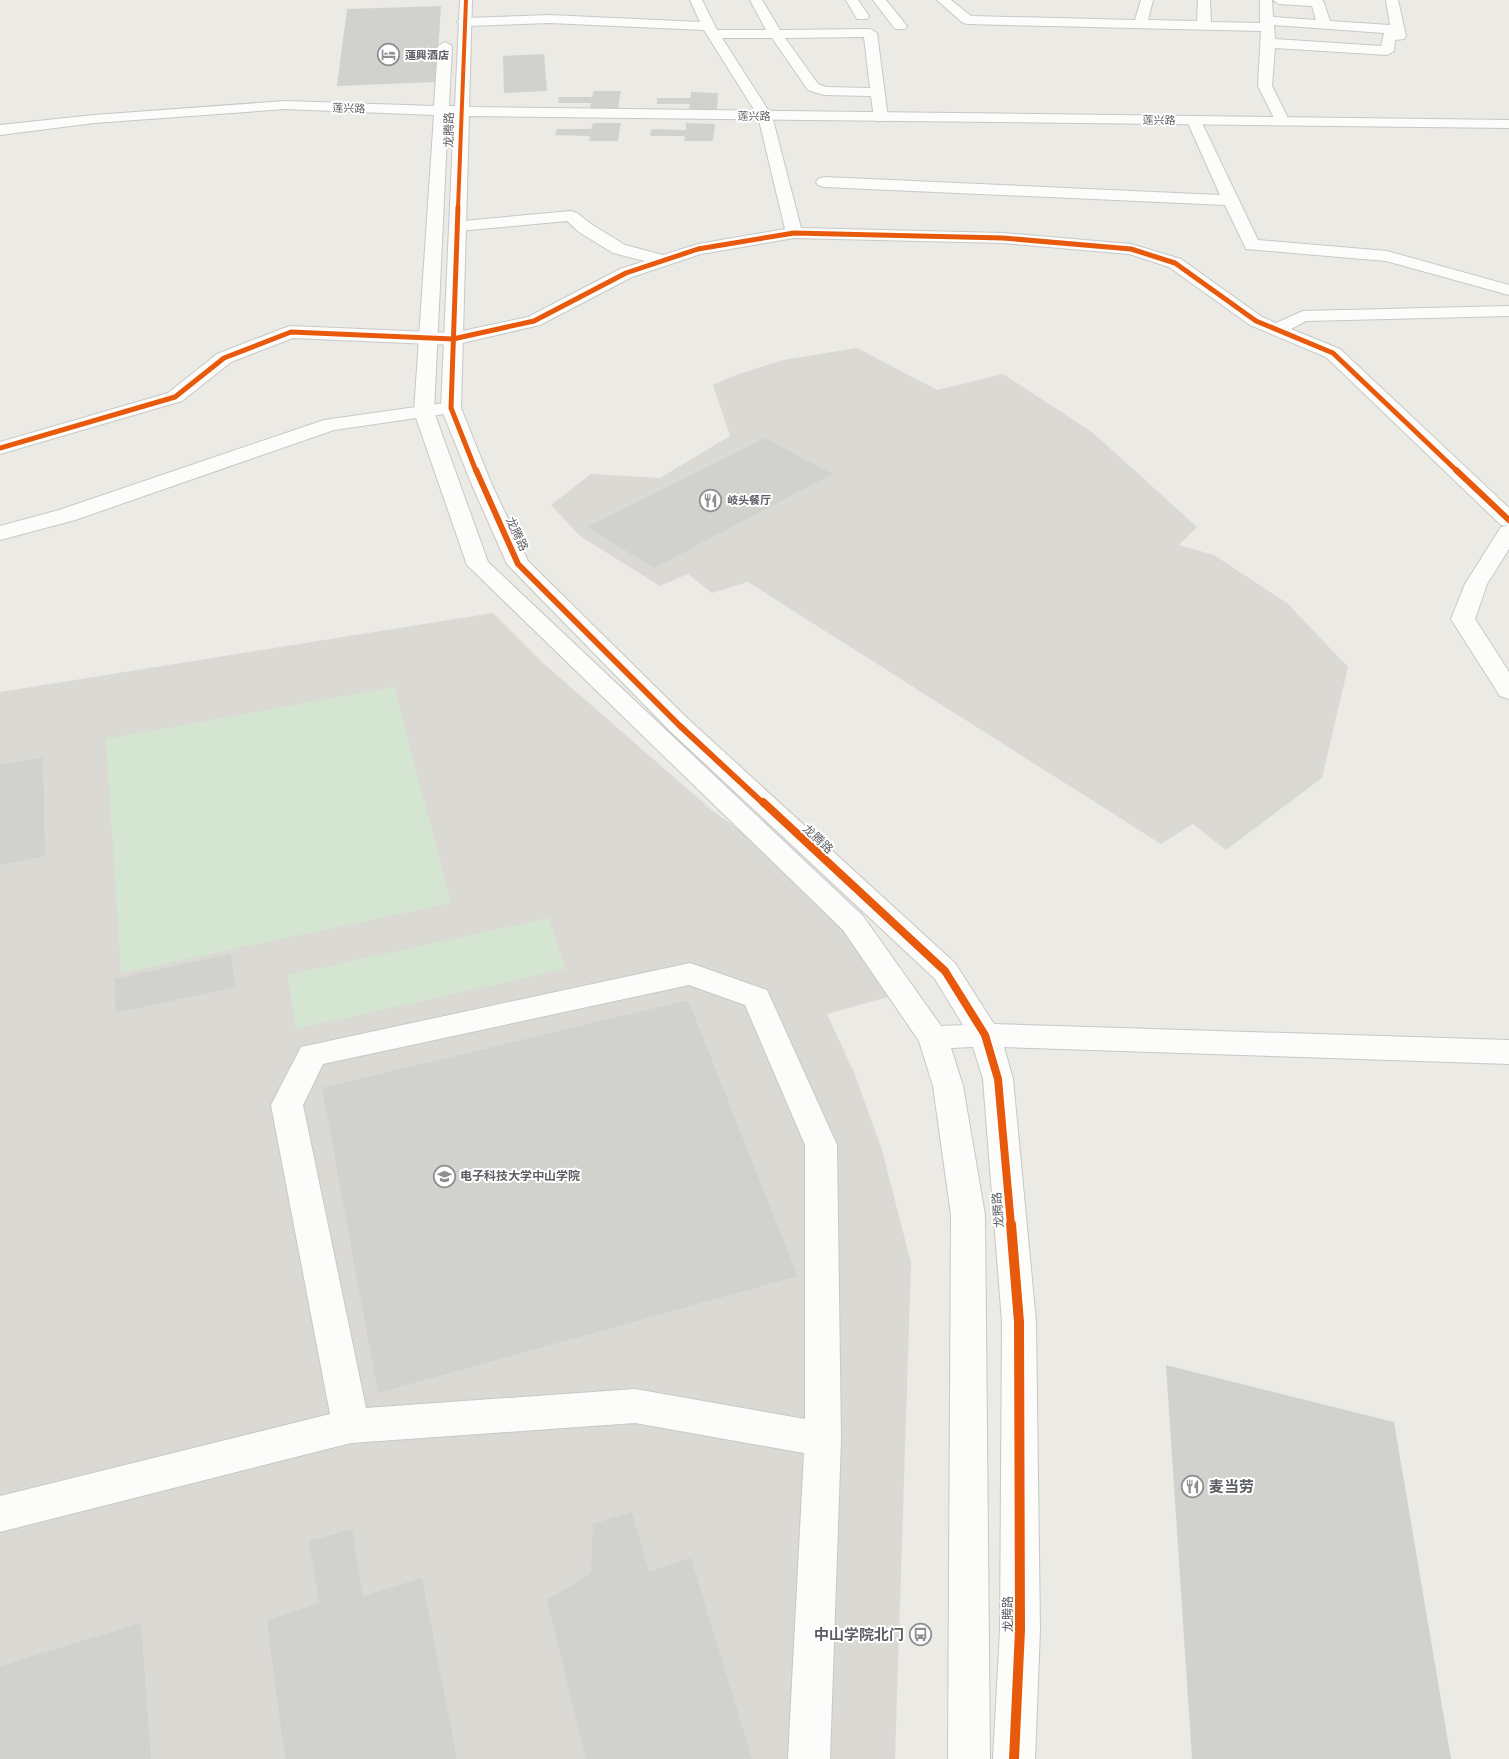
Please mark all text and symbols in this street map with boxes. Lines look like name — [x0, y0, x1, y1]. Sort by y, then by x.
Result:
hotel icon: 蓮興酒店 — [377, 43, 401, 67]
place label: 蓮興酒店 — [405, 49, 449, 61]
street label: 莲兴路 — [332, 101, 366, 115]
street label: 莲兴路 — [737, 110, 771, 122]
street label: 龙腾路 — [442, 112, 456, 148]
street label: 莲兴路 — [1142, 114, 1176, 126]
restaurant icon: 岐头餐厅 — [699, 488, 723, 512]
place label: 岐头餐厅 — [727, 494, 771, 506]
street label: 龙腾路 — [503, 515, 531, 553]
street label: 龙腾路 — [800, 822, 836, 856]
school or university icon: 电子科技大学中山学院 — [432, 1164, 456, 1188]
place label: 电子科技大学中山学院 — [460, 1169, 580, 1183]
street label: 龙腾路 — [989, 1191, 1007, 1229]
restaurant icon: 麦当劳 — [1181, 1475, 1205, 1499]
place label: 麦当劳 — [1209, 1478, 1254, 1495]
street label: 龙腾路 — [1001, 1596, 1015, 1632]
bus stop icon: 中山学院北门 — [908, 1623, 932, 1647]
place label: 中山学院北门 — [814, 1626, 904, 1643]

